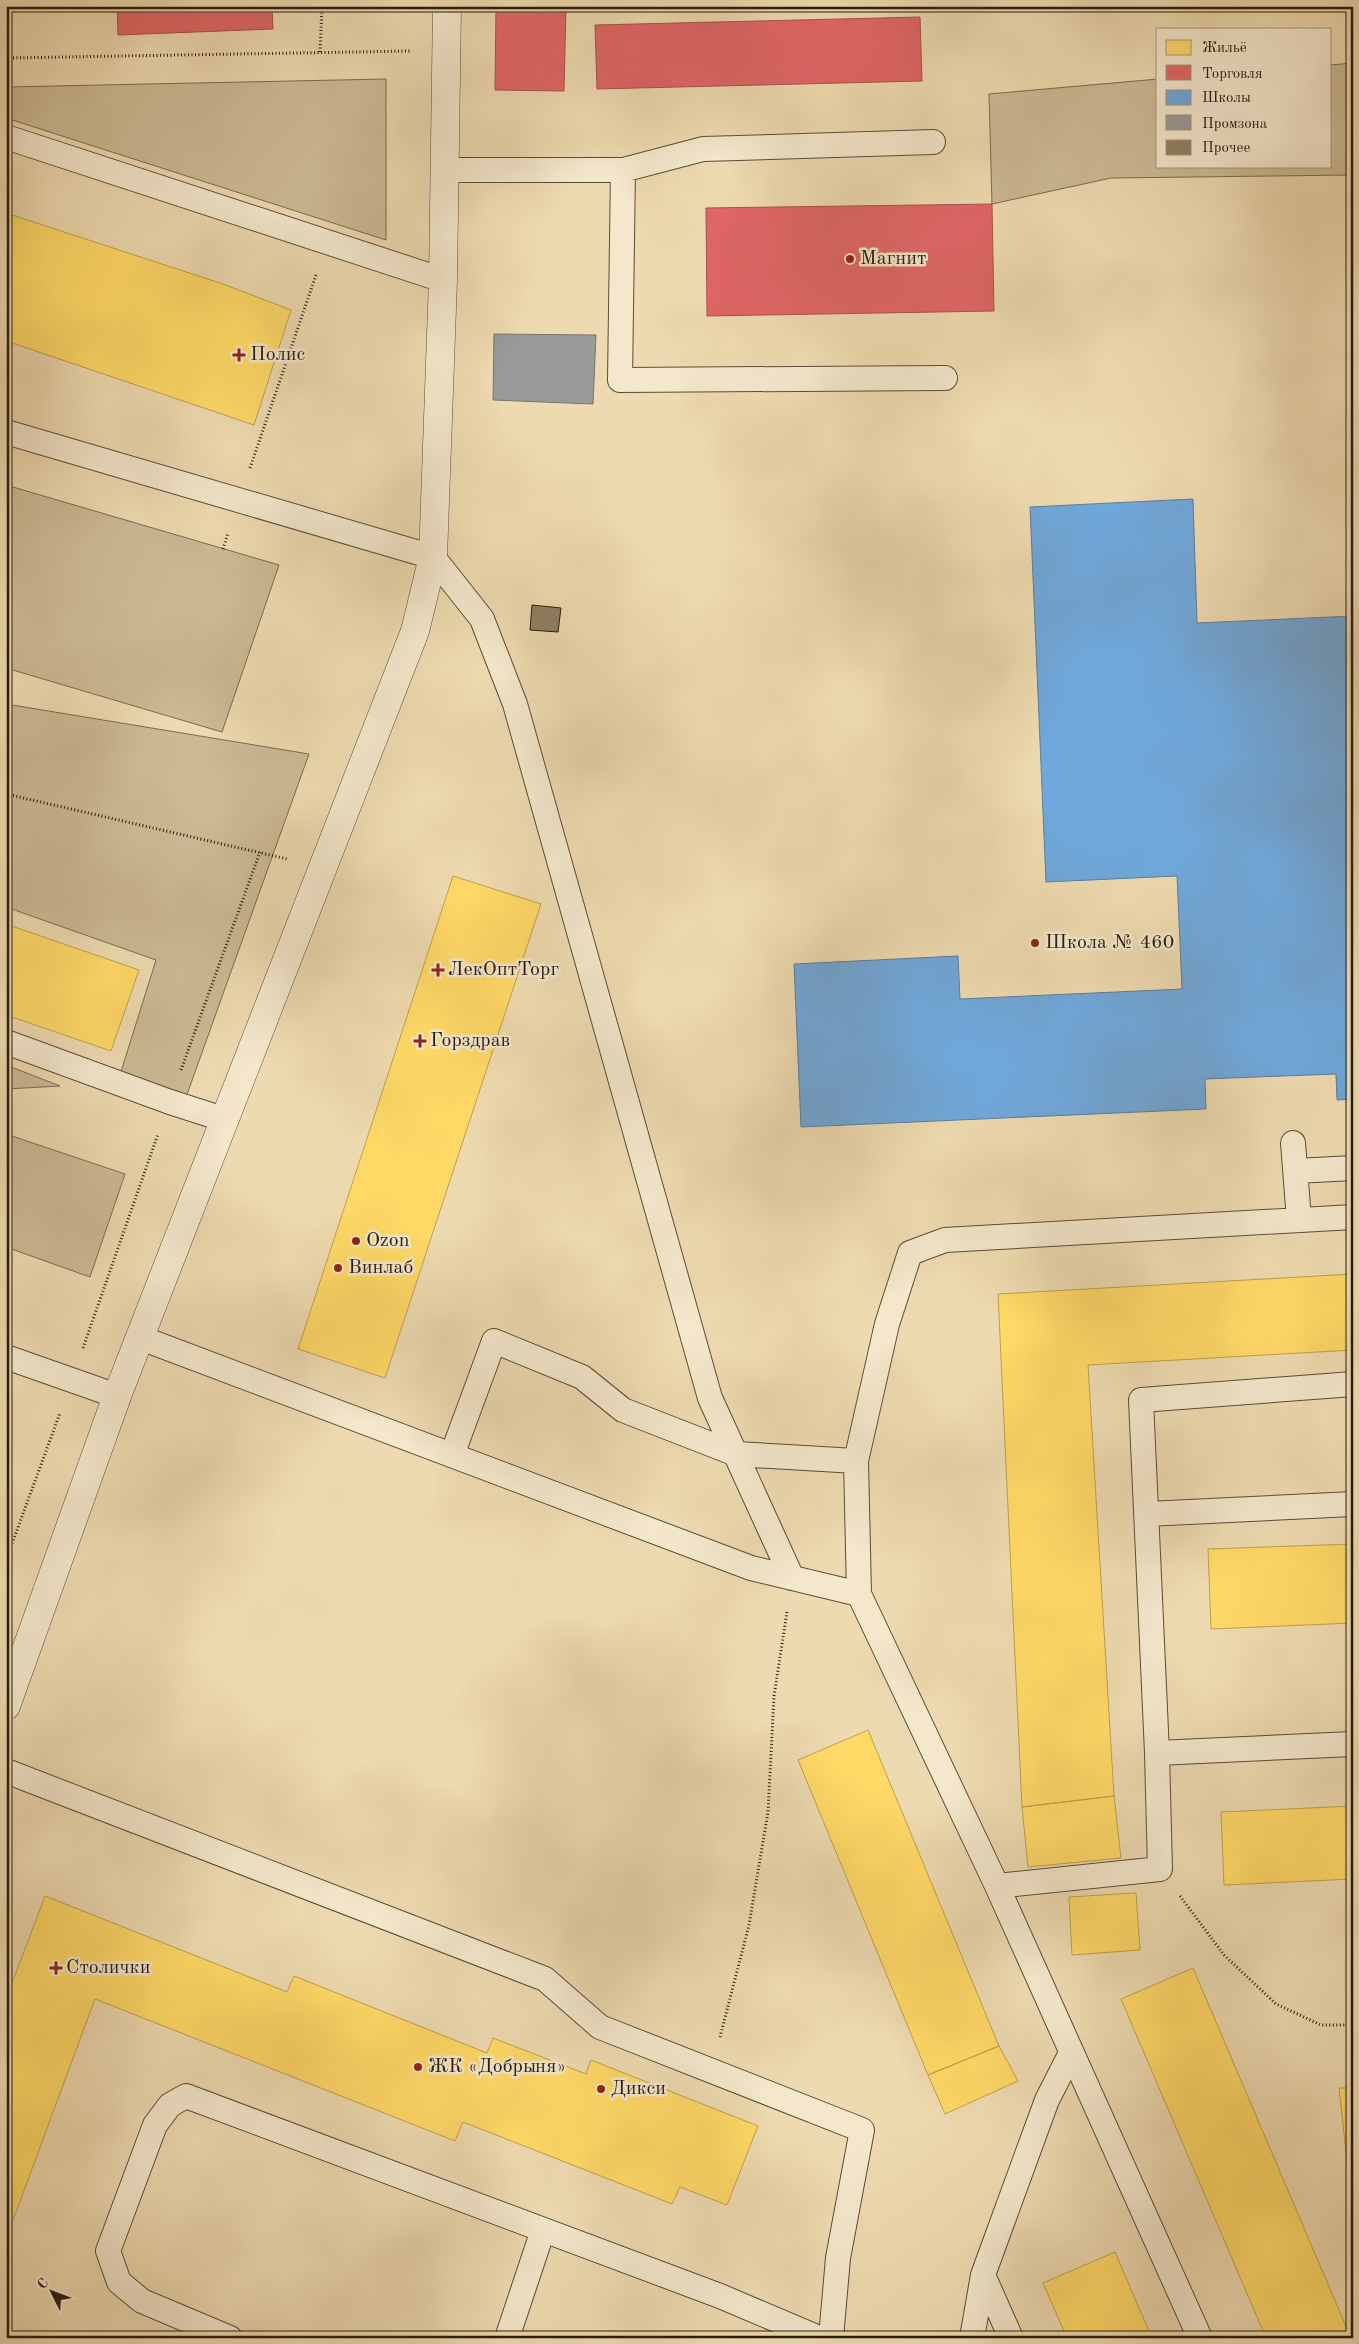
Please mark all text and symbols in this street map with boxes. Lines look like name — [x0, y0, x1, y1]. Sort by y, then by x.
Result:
legend — [1156, 28, 1332, 168]
text: Жильё — [1202, 41, 1247, 56]
text: Торговля — [1202, 67, 1263, 82]
text: Школы — [1202, 91, 1251, 106]
text: Промзона — [1202, 117, 1268, 132]
text: Прочее — [1202, 141, 1250, 156]
place label: Магнит — [860, 249, 927, 269]
marker: Магнит — [844, 253, 856, 265]
place label: Полис — [250, 345, 306, 365]
marker: Полис — [232, 348, 246, 362]
place label: Школа № 460 — [1045, 933, 1174, 953]
marker: Школа № 460 — [1029, 937, 1041, 949]
place label: ЛекОптТорг — [448, 960, 559, 980]
marker: ЛекОптТорг — [432, 964, 444, 976]
place label: Горздрав — [430, 1031, 510, 1051]
marker: Горздрав — [414, 1035, 426, 1047]
place label: Ozon — [366, 1231, 410, 1251]
marker: Ozon — [350, 1235, 362, 1247]
place label: Винлаб — [348, 1258, 413, 1278]
marker: Винлаб — [332, 1262, 344, 1274]
place label: Столички — [66, 1958, 150, 1978]
marker: Столички — [50, 1962, 62, 1974]
place label: ЖК «Добрыня» — [428, 2057, 566, 2077]
marker: ЖК «Добрыня» — [412, 2061, 424, 2073]
place label: Дикси — [611, 2079, 666, 2099]
marker: Дикси — [595, 2083, 607, 2095]
north arrow — [28, 2266, 78, 2316]
text: С — [35, 2276, 51, 2292]

